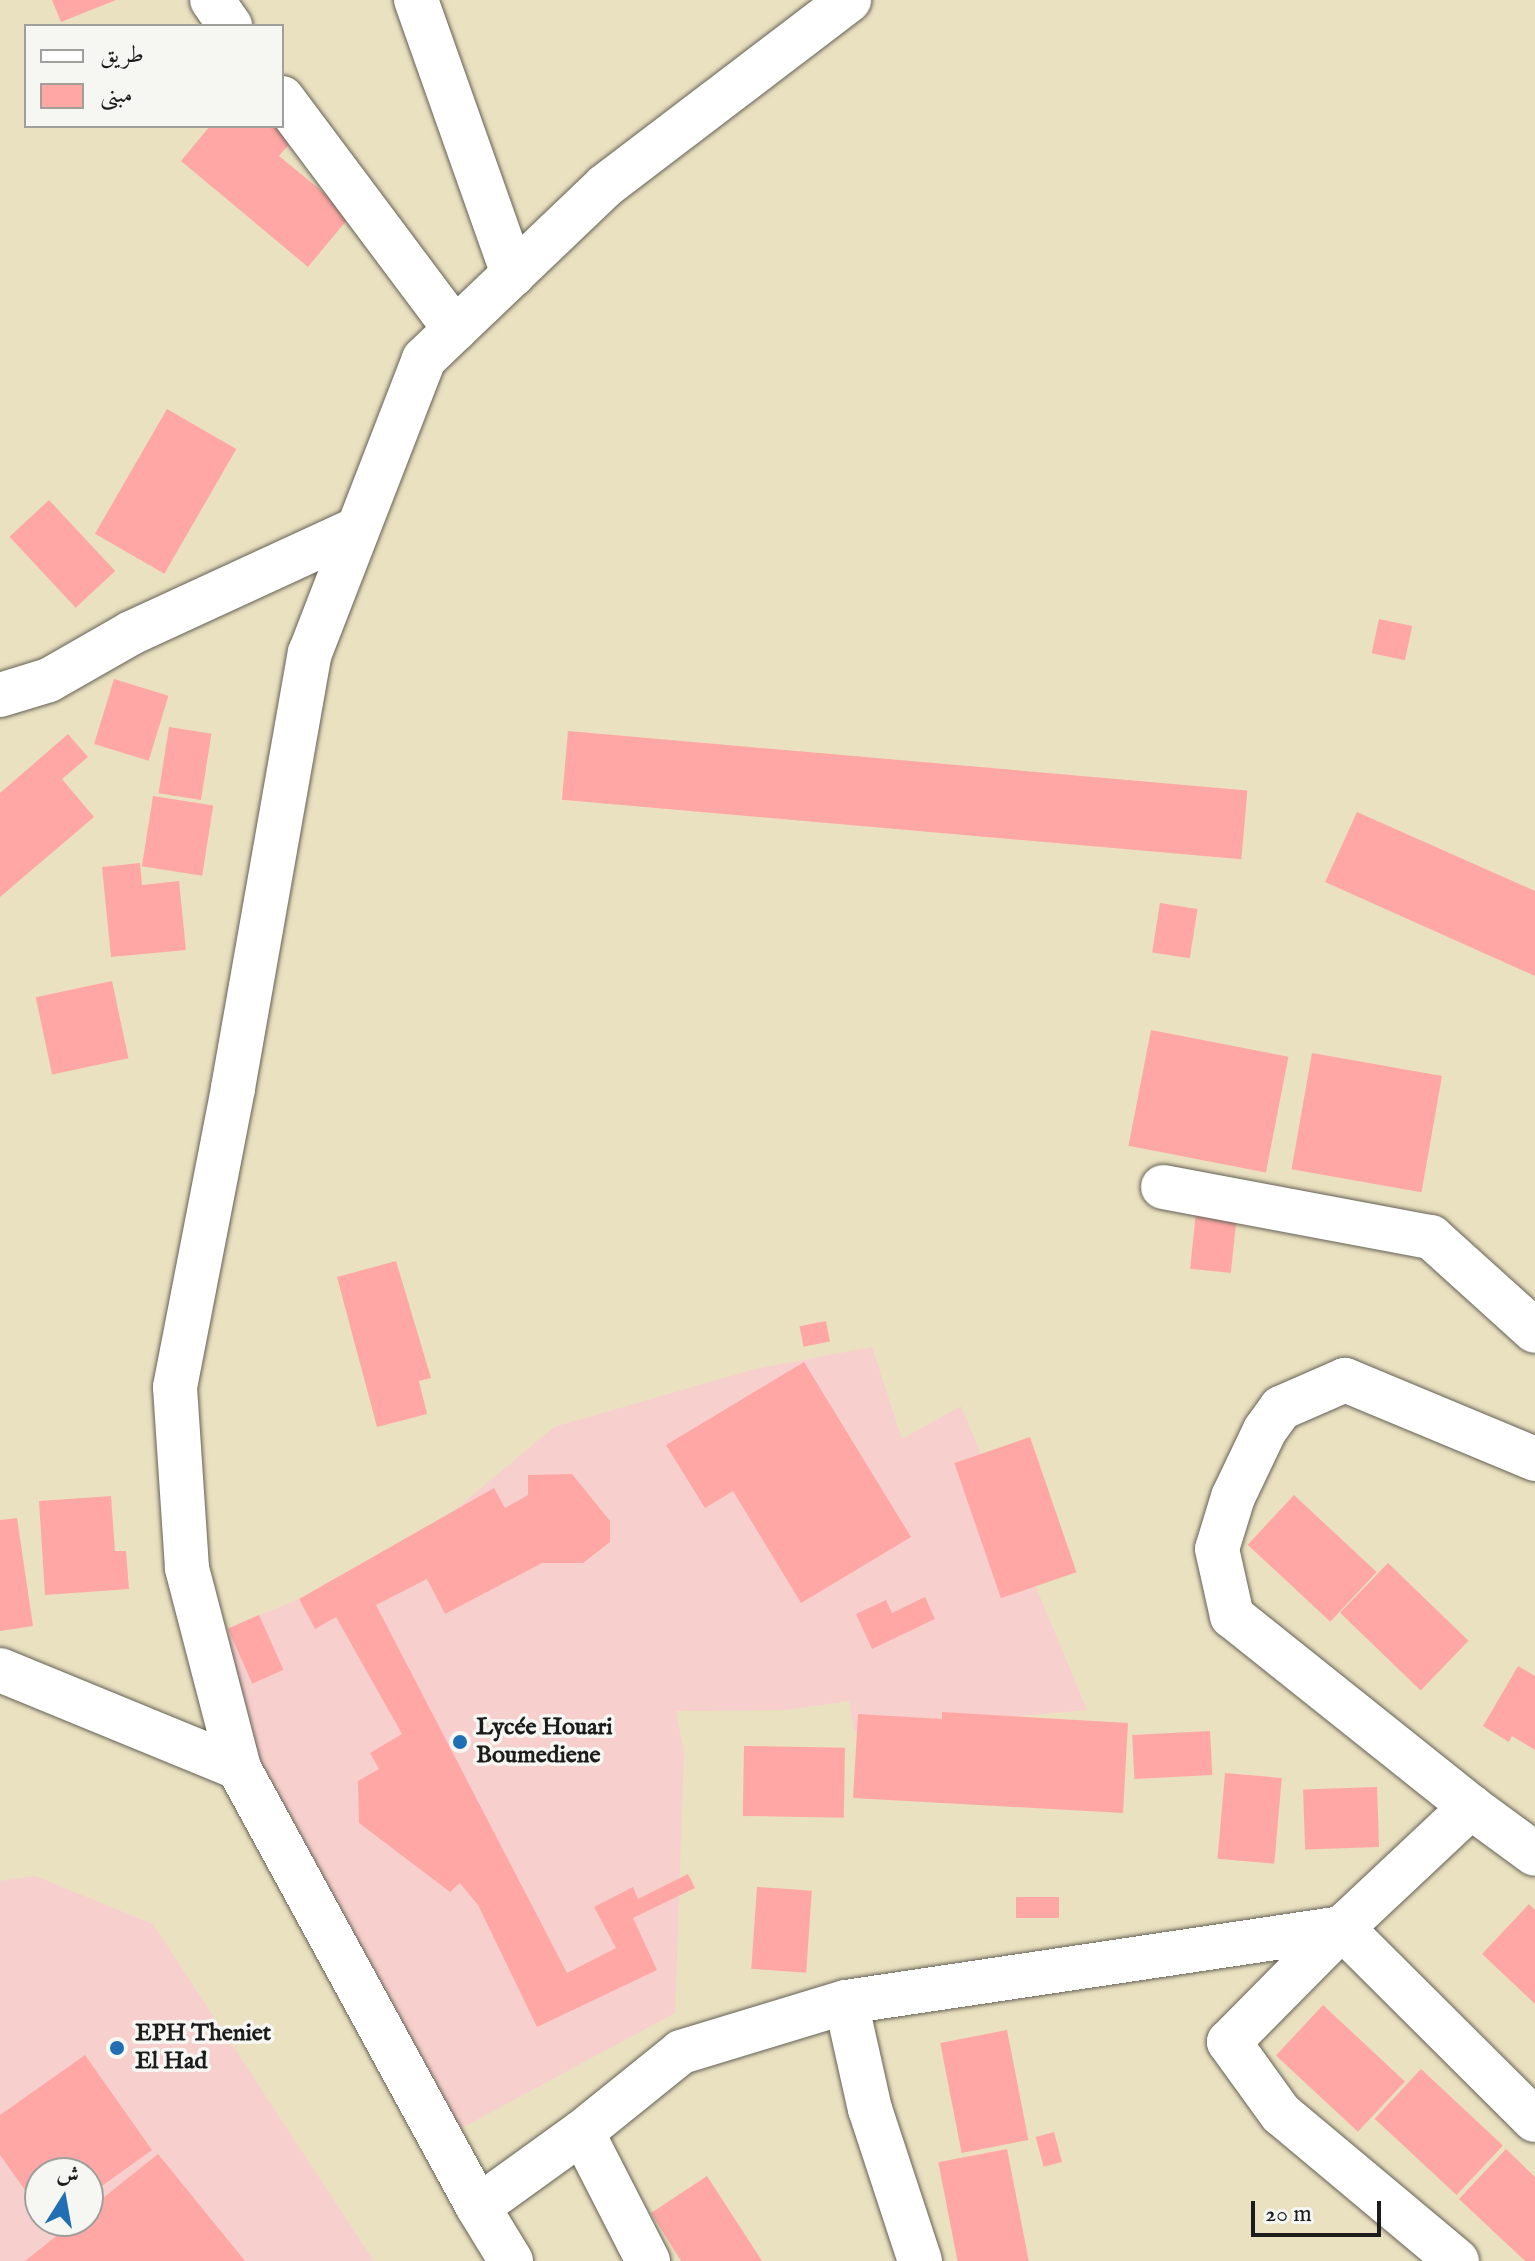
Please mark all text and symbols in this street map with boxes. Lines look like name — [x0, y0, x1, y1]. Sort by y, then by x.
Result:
legend — [24, 24, 284, 128]
text: طريق — [100, 40, 144, 71]
text: مبنى — [100, 80, 133, 111]
place label: Lycée Houari Boumediene — [476, 1714, 613, 1770]
marker: Lycée Houari Boumediene — [451, 1733, 469, 1751]
place label: EPH Theniet El Had — [135, 2020, 271, 2076]
marker: EPH Theniet El Had — [106, 2037, 128, 2059]
north arrow — [24, 2157, 104, 2237]
text: ش — [55, 2160, 82, 2191]
scale bar — [1255, 2185, 1385, 2235]
text: 20 m — [1265, 2199, 1312, 2230]

